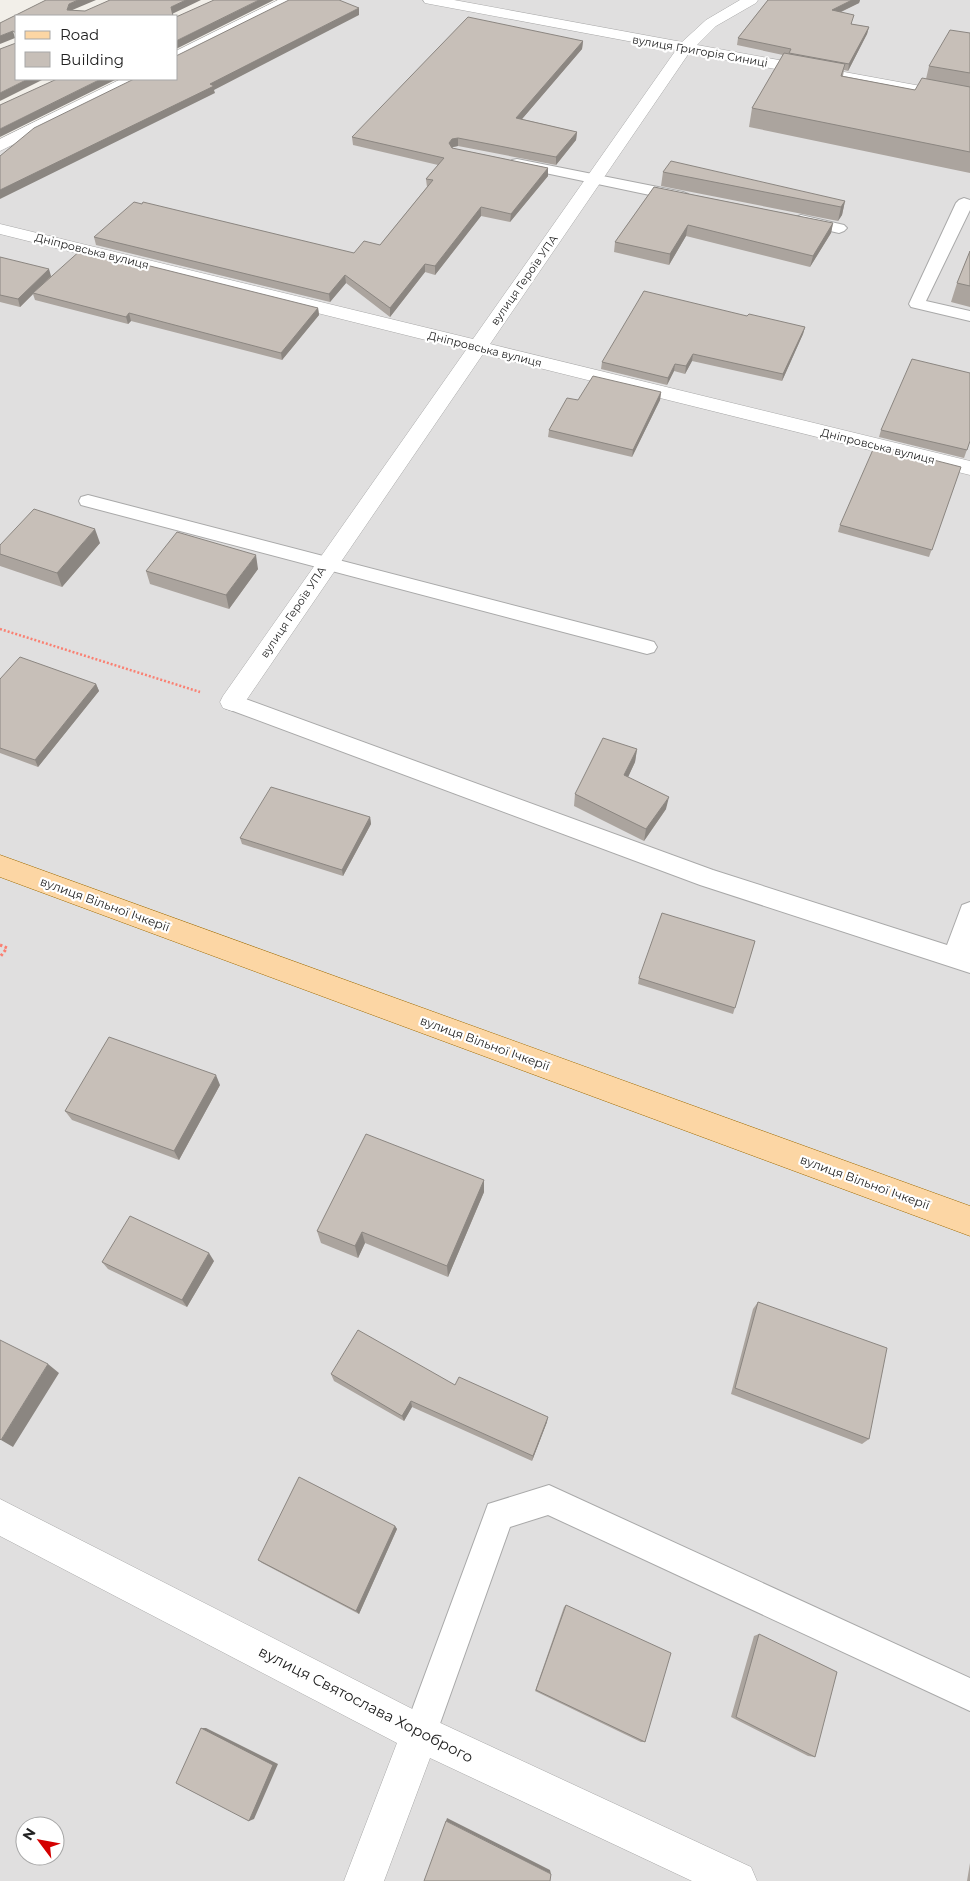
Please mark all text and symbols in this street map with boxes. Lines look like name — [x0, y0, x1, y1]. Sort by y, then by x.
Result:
legend — [15, 15, 178, 80]
text: Road — [60, 25, 99, 44]
street label: вулиця Григорія Синиці — [631, 32, 769, 70]
text: Building — [60, 50, 124, 69]
street label: Дніпровська вулиця — [34, 230, 150, 272]
street label: вулиця Героїв УПА — [487, 231, 561, 328]
street label: Дніпровська вулиця — [427, 328, 543, 370]
street label: Дніпровська вулиця — [820, 425, 936, 467]
street label: вулиця Героїв УПА — [257, 563, 329, 661]
street label: вулиця Вільної Ічкерії — [38, 874, 172, 934]
street label: вулиця Вільної Ічкерії — [418, 1013, 552, 1073]
street label: вулиця Вільної Ічкерії — [798, 1152, 932, 1212]
street label: вулиця Святослава Хороброго — [256, 1641, 476, 1767]
north arrow — [15, 1816, 65, 1866]
text: N — [18, 1825, 40, 1844]

